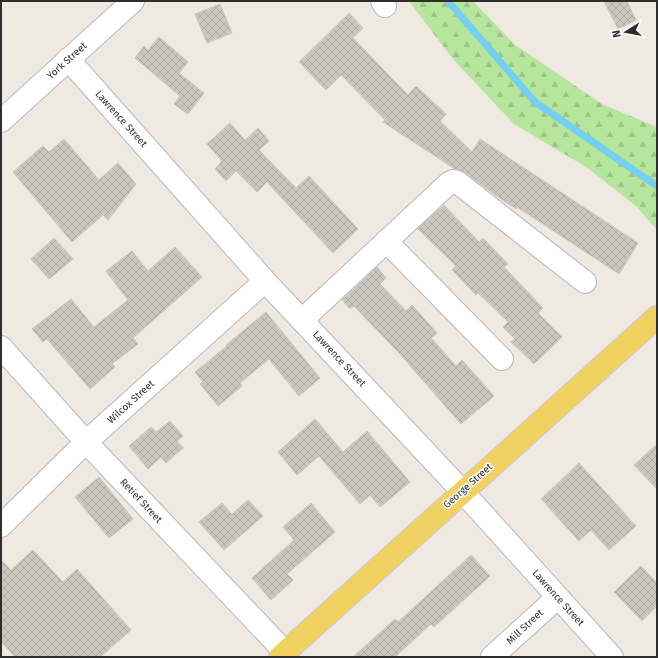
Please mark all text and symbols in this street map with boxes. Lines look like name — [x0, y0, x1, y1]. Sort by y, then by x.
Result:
north arrow — [606, 12, 646, 52]
text: N — [610, 29, 624, 39]
street label: York Street — [45, 40, 90, 82]
street label: Lawrence Street — [92, 88, 150, 150]
street label: Lawrence Street — [310, 329, 368, 390]
street label: Wilcox Street — [105, 378, 157, 426]
street label: George Street — [441, 461, 495, 511]
street label: Retief Street — [117, 476, 165, 526]
street label: Lawrence Street — [529, 567, 587, 629]
street label: Mill Street — [504, 607, 546, 647]

